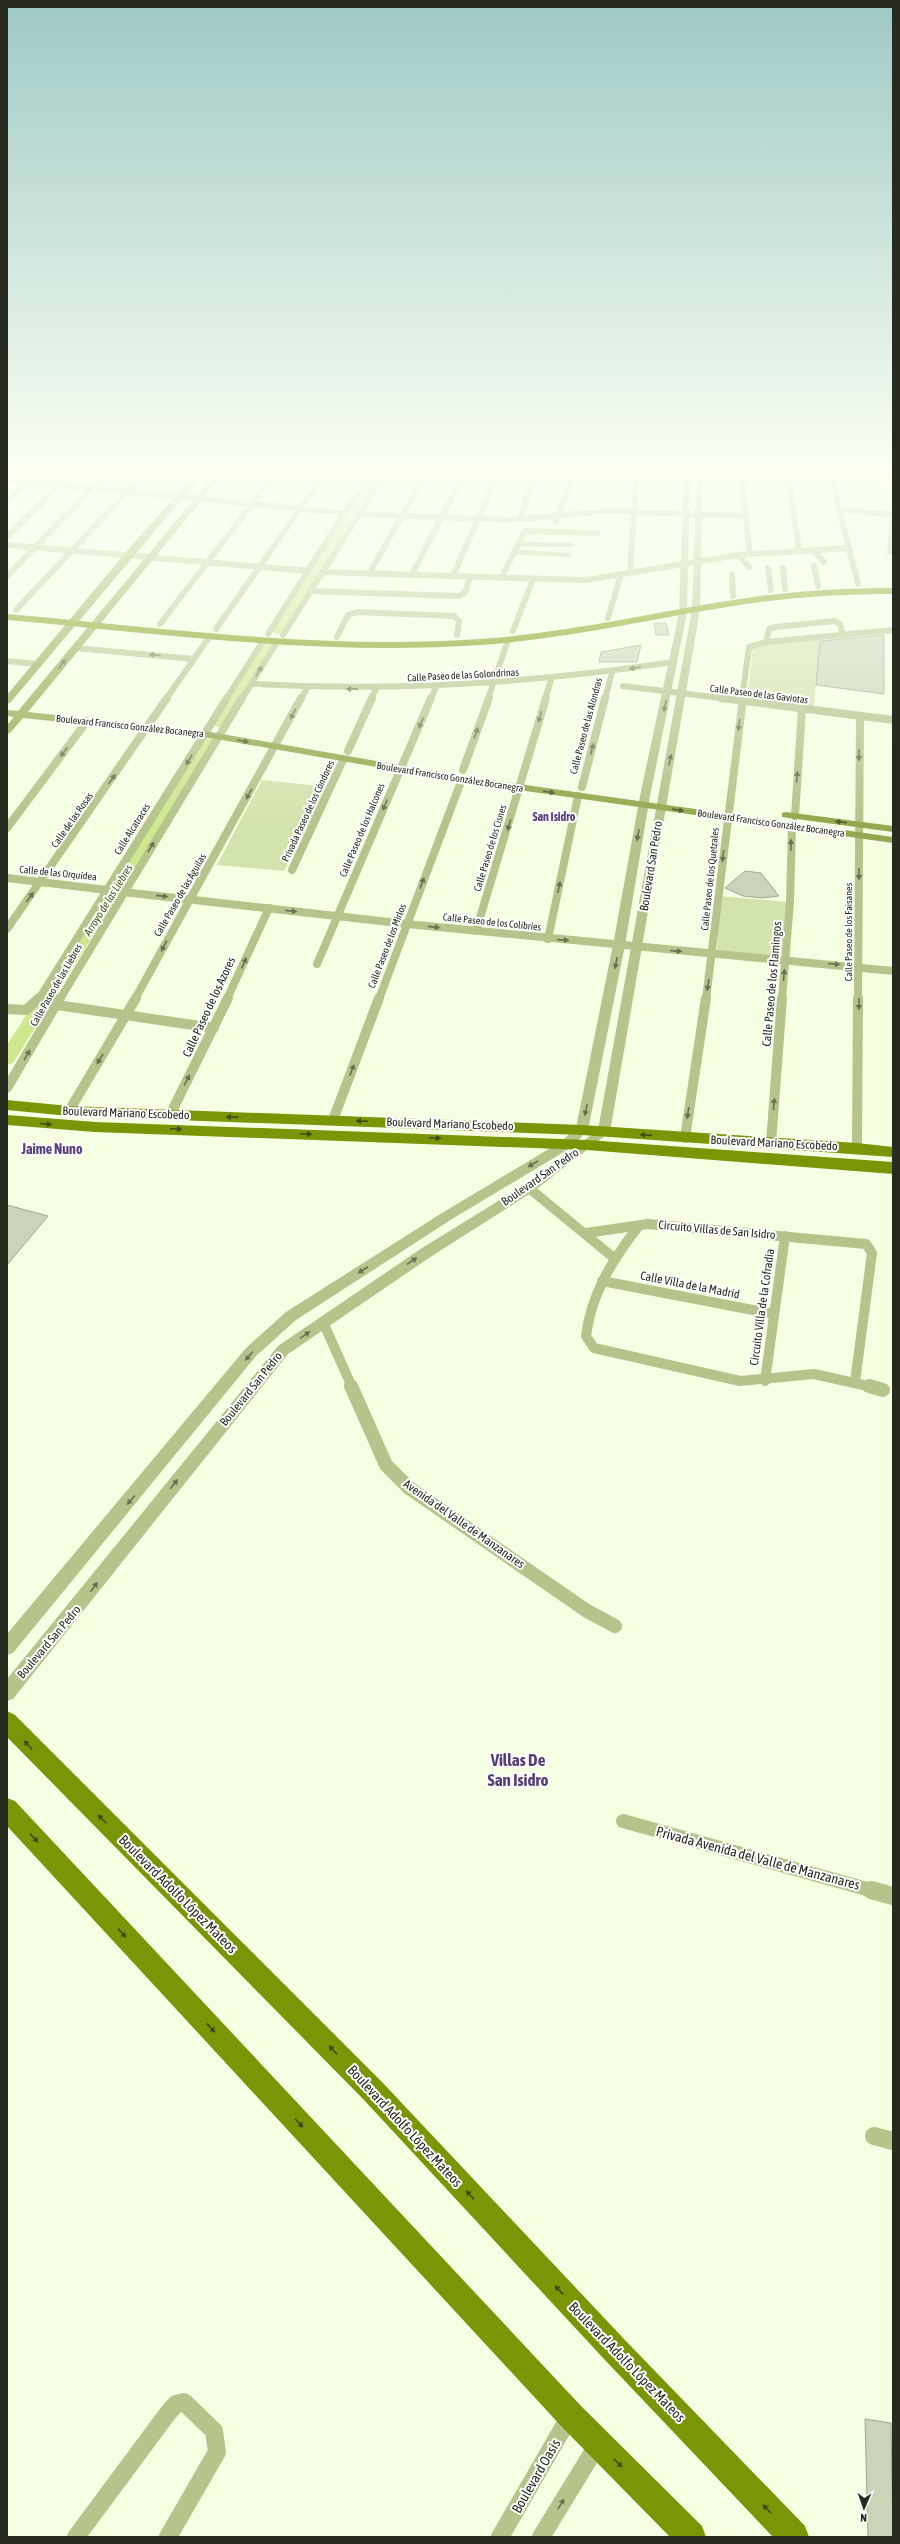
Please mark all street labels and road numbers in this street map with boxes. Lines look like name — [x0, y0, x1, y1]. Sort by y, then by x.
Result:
street label: Calle Paseo de las Golondrinas — [407, 667, 520, 683]
street label: Calle Paseo de las Alondras — [568, 676, 604, 775]
street label: Calle Paseo de las Gaviotas — [709, 683, 809, 706]
street label: Boulevard Francisco González Bocanegra — [56, 713, 205, 739]
street label: Privada Paseo de los Cóndores — [280, 758, 336, 863]
street label: Boulevard Francisco González Bocanegra — [376, 760, 524, 794]
street label: Calle Paseo de los Halcones — [337, 781, 387, 879]
street label: Calle de las Rosas — [49, 790, 95, 850]
street label: Calle Alcatraces — [112, 801, 152, 857]
street label: Calle Paseo de los Cisnes — [472, 803, 509, 893]
street label: Boulevard Francisco González Bocanegra — [697, 807, 846, 839]
street label: Boulevard San Pedro — [637, 820, 665, 912]
street label: Calle Paseo de los Quetzales — [699, 827, 721, 931]
street label: Calle Paseo de las Águilas — [152, 851, 208, 938]
street label: Calle de las Orquídea — [19, 863, 98, 883]
street label: Calle Paseo de los Faisanes — [843, 882, 854, 981]
street label: Calle Paseo de los Mirlos — [366, 902, 408, 990]
street label: Calle Paseo de los Colibríes — [442, 911, 542, 933]
street label: Calle Paseo de los Flamingos — [760, 921, 784, 1047]
street label: Calle Paseo de las Liebres — [28, 942, 84, 1028]
street label: Calle Paseo de los Azores — [180, 955, 238, 1059]
street label: Boulevard Mariano Escobedo — [62, 1104, 190, 1122]
street label: Boulevard Mariano Escobedo — [386, 1115, 514, 1133]
street label: Boulevard Mariano Escobedo — [710, 1133, 838, 1153]
street label: Boulevard San Pedro — [499, 1145, 582, 1209]
street label: Circuito Villas de San Isidro — [658, 1218, 777, 1242]
street label: Circuito Villa de la Cofradia — [747, 1248, 777, 1366]
street label: Calle Villa de la Madrid — [639, 1268, 741, 1302]
street label: Boulevard San Pedro — [217, 1349, 285, 1429]
street label: Avenida del Valle de Manzanares — [401, 1477, 527, 1571]
street label: Boulevard San Pedro — [14, 1602, 84, 1681]
street label: Privada Avenida del Valle de Manzanares — [654, 1823, 862, 1893]
street label: Boulevard Adolfo López Mateos — [116, 1832, 240, 1956]
street label: Boulevard Adolfo López Mateos — [344, 2062, 466, 2190]
street label: Boulevard Adolfo López Mateos — [566, 2299, 688, 2425]
street label: Boulevard Oasis — [508, 2436, 564, 2516]

